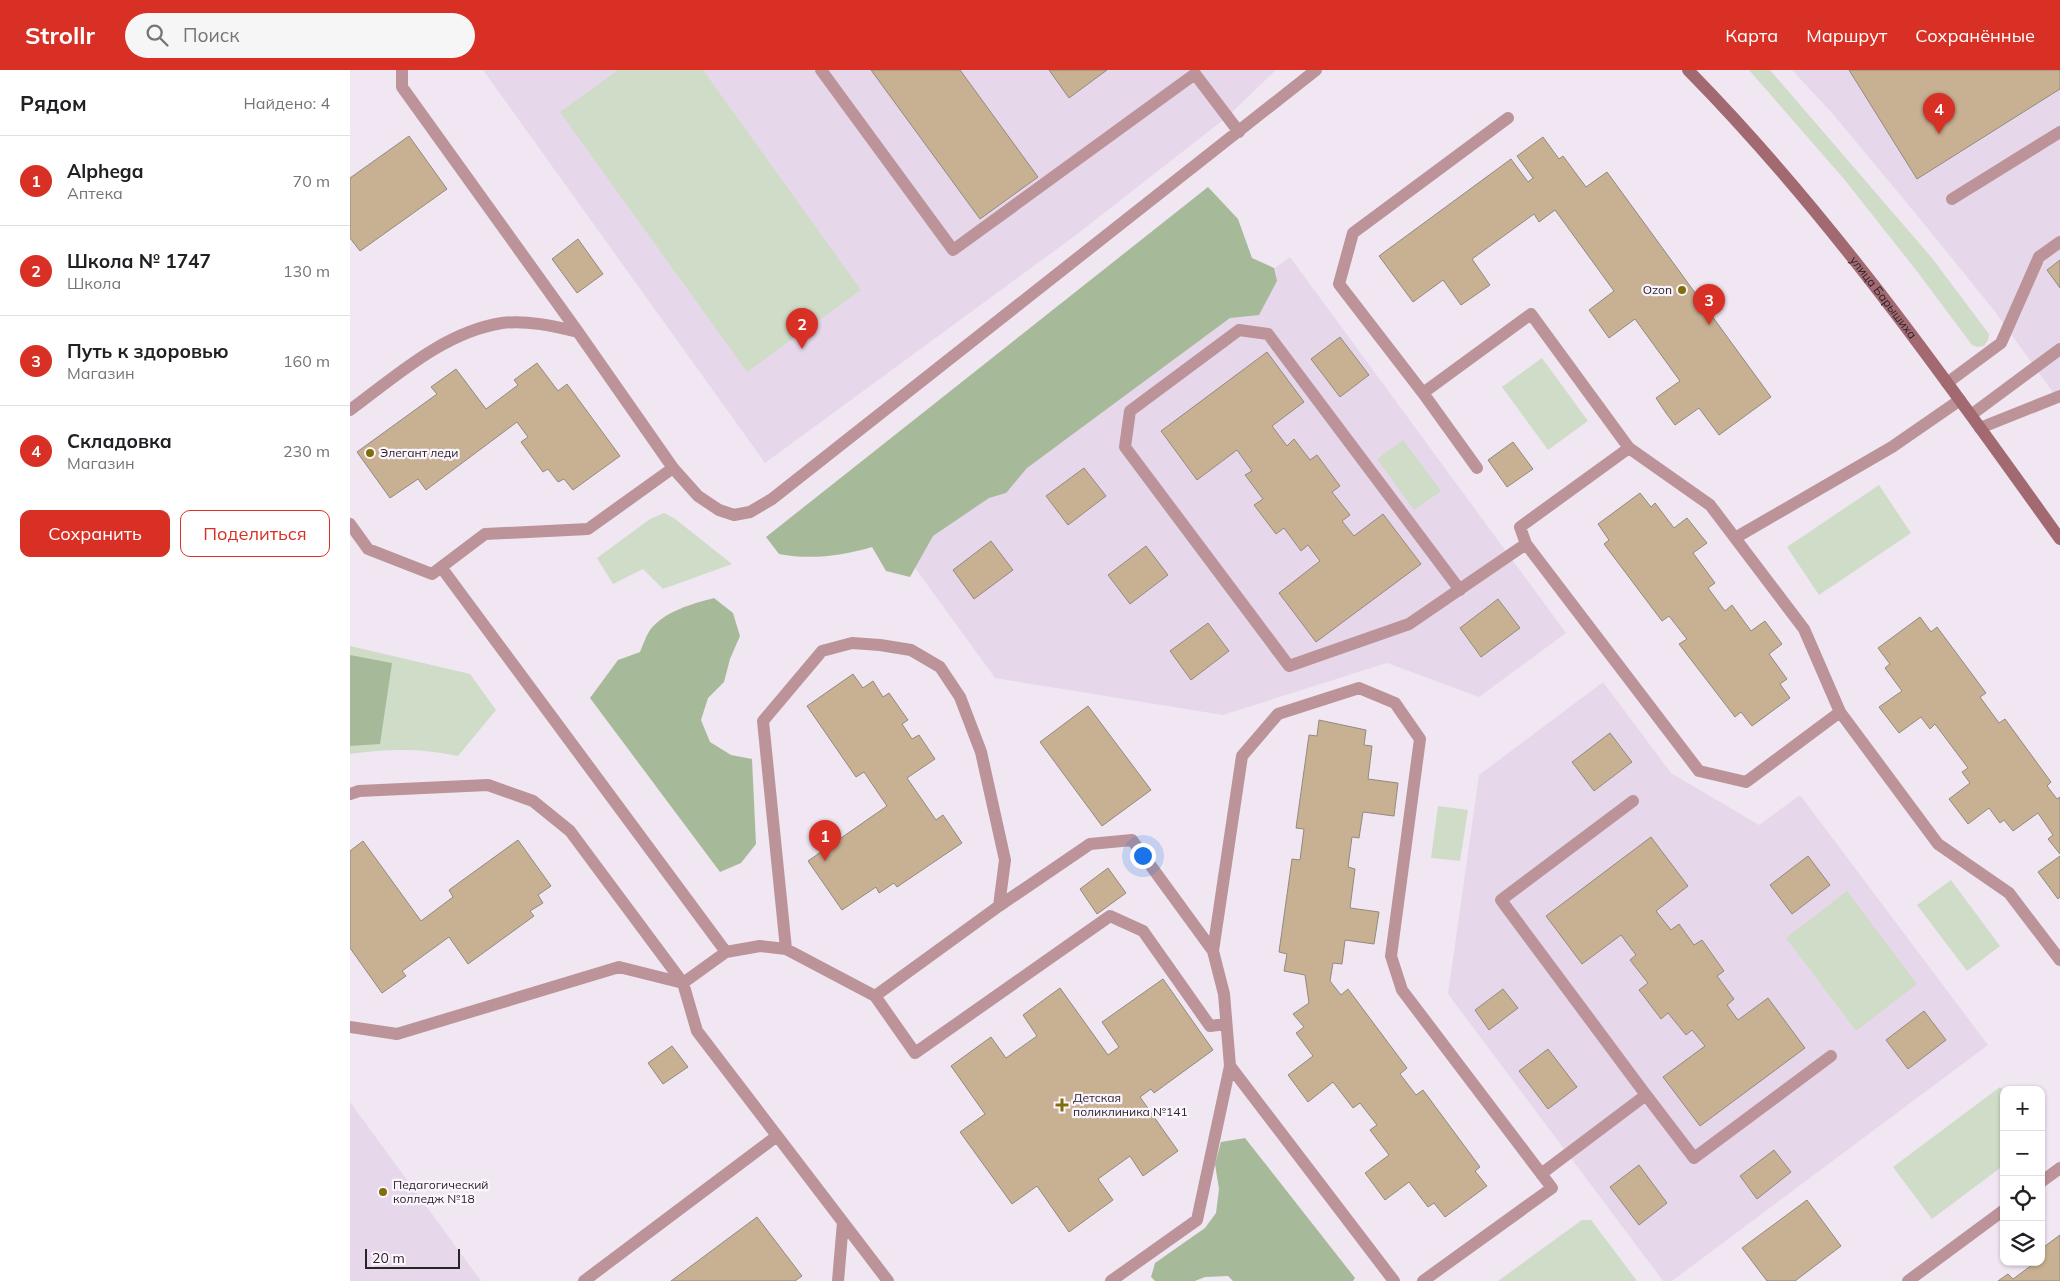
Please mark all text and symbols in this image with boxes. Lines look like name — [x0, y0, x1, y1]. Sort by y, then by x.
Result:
search box — [125, 13, 475, 58]
text: Strollr — [25, 20, 95, 50]
icon: search — [143, 21, 171, 49]
text: Поиск — [183, 23, 240, 47]
text: Карта — [1725, 24, 1778, 47]
text: Маршрут — [1806, 24, 1887, 47]
text: Сохранённые — [1915, 24, 2035, 47]
text: Рядом — [20, 90, 87, 116]
text: Найдено: 4 — [244, 93, 330, 113]
pin: 4 — [1923, 93, 1955, 134]
text: Alphega — [67, 159, 143, 183]
text: 1 — [31, 171, 41, 191]
text: 70 m — [293, 171, 330, 191]
text: Аптека — [67, 183, 123, 203]
text: Школа № 1747 — [67, 249, 211, 273]
street label: улица Барышиха — [1847, 253, 1920, 342]
text: 2 — [31, 261, 41, 281]
text: 130 m — [283, 261, 330, 281]
text: Школа — [67, 273, 121, 293]
place label: Ozon — [1643, 282, 1672, 297]
marker: Ozon — [1676, 284, 1688, 296]
pin: 3 — [1693, 284, 1725, 325]
pin: 2 — [786, 308, 818, 349]
text: Путь к здоровью — [67, 339, 229, 363]
text: 3 — [31, 351, 41, 371]
text: 160 m — [283, 351, 330, 371]
text: Магазин — [67, 363, 135, 383]
text: Складовка — [67, 429, 172, 453]
text: 4 — [31, 441, 41, 461]
text: 230 m — [283, 441, 330, 461]
place label: Элегант леди — [380, 445, 458, 460]
marker: Элегант леди — [364, 447, 376, 459]
text: Магазин — [67, 453, 135, 473]
button: Сохранить — [20, 510, 170, 557]
button: Поделиться — [180, 510, 330, 557]
pin: 1 — [809, 820, 841, 861]
your location — [1130, 843, 1156, 869]
map controls — [2000, 1086, 2045, 1266]
button: + — [2000, 1086, 2045, 1131]
place label: Детская поликлиника №141 — [1073, 1090, 1188, 1119]
marker: Детская поликлиника №141 — [1055, 1098, 1069, 1112]
button: − — [2000, 1131, 2045, 1176]
button: locate — [2000, 1176, 2045, 1221]
place label: Педагогический колледж №18 — [393, 1177, 488, 1206]
marker: Педагогический колледж №18 — [377, 1186, 389, 1198]
button: layers — [2000, 1221, 2045, 1266]
scale bar — [365, 1246, 460, 1269]
text: 20 m — [372, 1249, 405, 1267]

